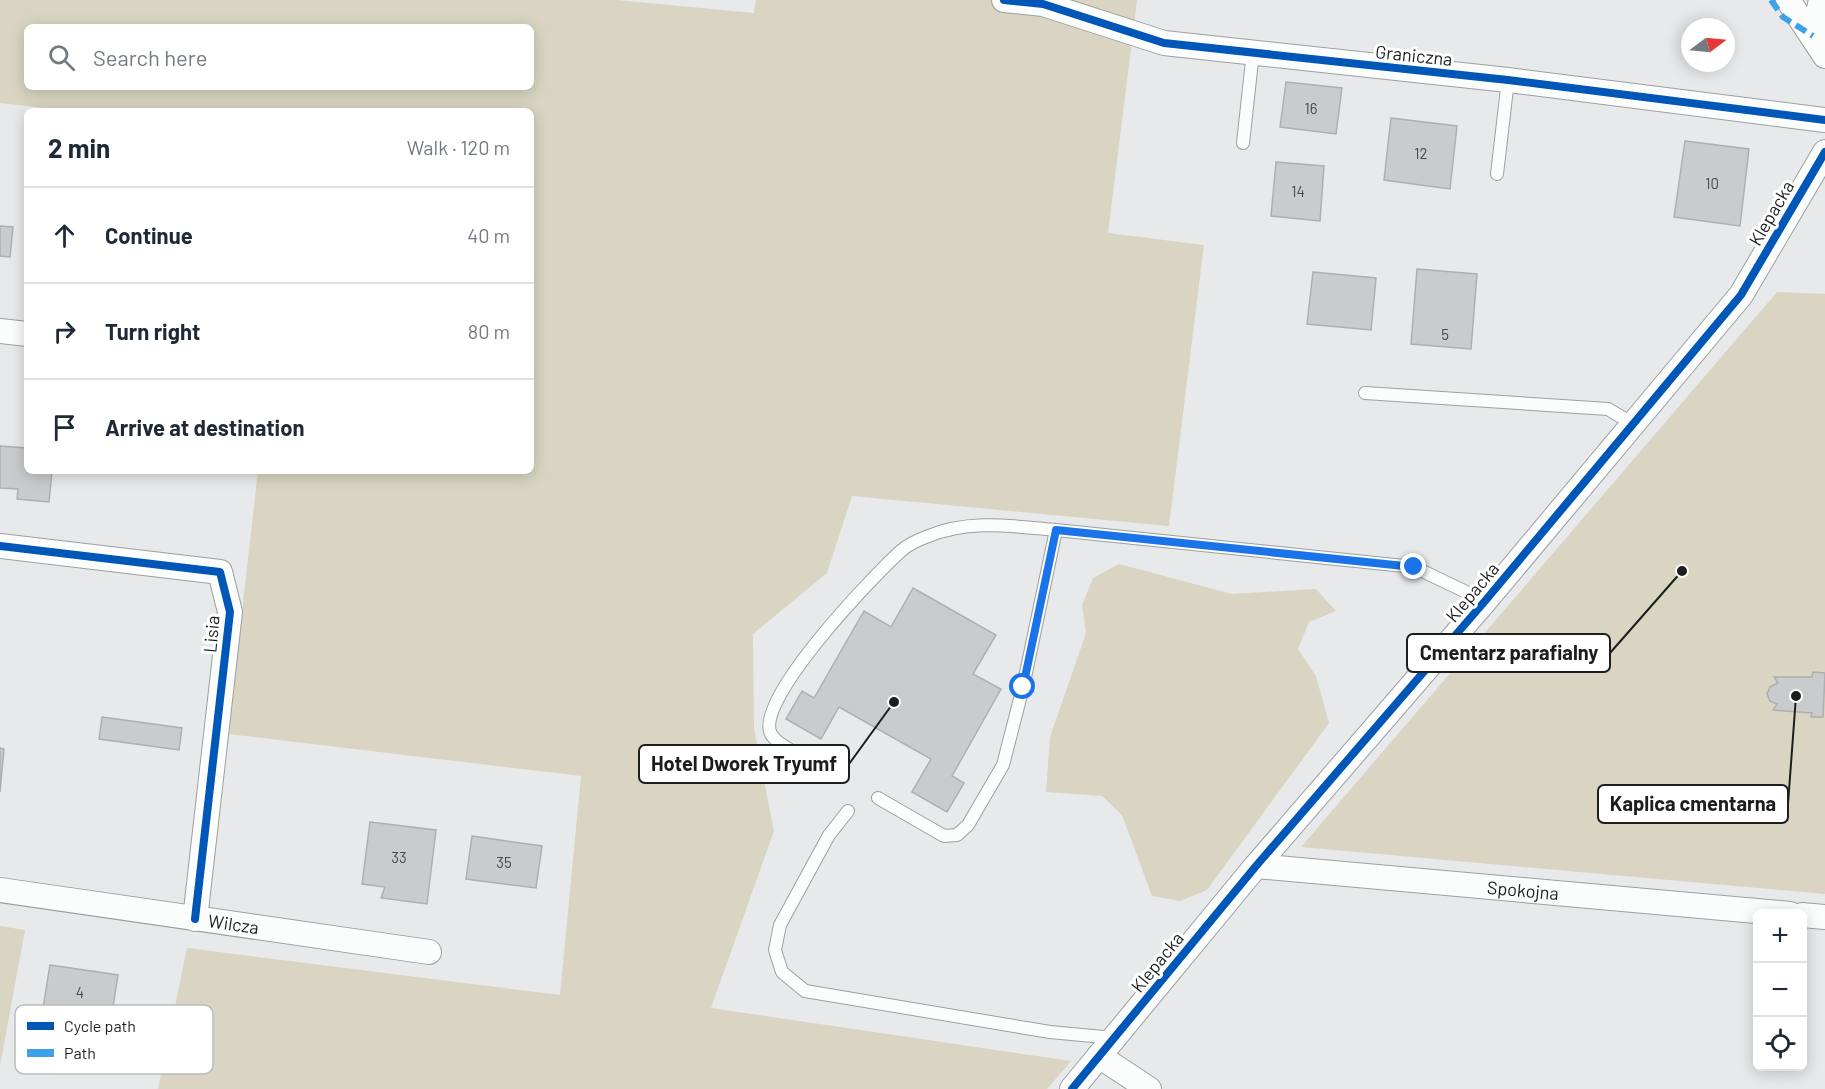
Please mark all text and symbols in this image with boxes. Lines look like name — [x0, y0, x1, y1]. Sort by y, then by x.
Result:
north arrow — [1681, 18, 1735, 72]
search box — [24, 24, 534, 90]
street label: Graniczna — [1374, 40, 1454, 70]
icon: search — [45, 41, 78, 74]
text: Search here — [93, 44, 207, 70]
house number: 16 — [1305, 99, 1317, 117]
text: 2 min — [48, 132, 110, 163]
text: Walk · 120 m — [407, 135, 510, 159]
house number: 12 — [1414, 144, 1428, 162]
house number: 10 — [1705, 174, 1719, 192]
street label: Klepacka — [1744, 177, 1798, 249]
house number: 14 — [1291, 182, 1305, 200]
icon: ahead — [48, 219, 81, 252]
text: Continue — [105, 222, 193, 248]
text: 40 m — [467, 223, 510, 247]
icon: right — [48, 315, 81, 348]
text: Turn right — [105, 318, 200, 344]
text: 80 m — [468, 319, 510, 343]
house number: 5 — [1441, 325, 1449, 343]
icon: arrive — [48, 411, 81, 444]
text: Arrive at destination — [105, 414, 304, 440]
route end — [1400, 553, 1426, 579]
street label: Klepacka — [1441, 558, 1503, 626]
street label: Lisia — [198, 614, 224, 654]
callout: Cmentarz parafialny — [1407, 634, 1610, 672]
text: Cmentarz parafialny — [1420, 640, 1598, 664]
route start — [1009, 673, 1035, 699]
callout: Hotel Dworek Tryumf — [639, 745, 849, 783]
text: Hotel Dworek Tryumf — [651, 751, 837, 775]
callout: Kaplica cmentarna — [1598, 785, 1788, 823]
text: Kaplica cmentarna — [1610, 791, 1776, 815]
house number: 33 — [391, 848, 407, 866]
house number: 35 — [496, 853, 512, 871]
street label: Spokojna — [1486, 876, 1560, 904]
street label: Wilcza — [207, 909, 260, 938]
map controls — [1753, 909, 1807, 1071]
button: + — [1753, 909, 1807, 963]
street label: Klepacka — [1126, 927, 1188, 997]
button: − — [1753, 963, 1807, 1017]
house number: 4 — [76, 983, 84, 1001]
legend — [15, 1005, 213, 1074]
text: Cycle path — [64, 1016, 136, 1035]
button: locate — [1753, 1017, 1807, 1071]
text: Path — [64, 1043, 96, 1062]

